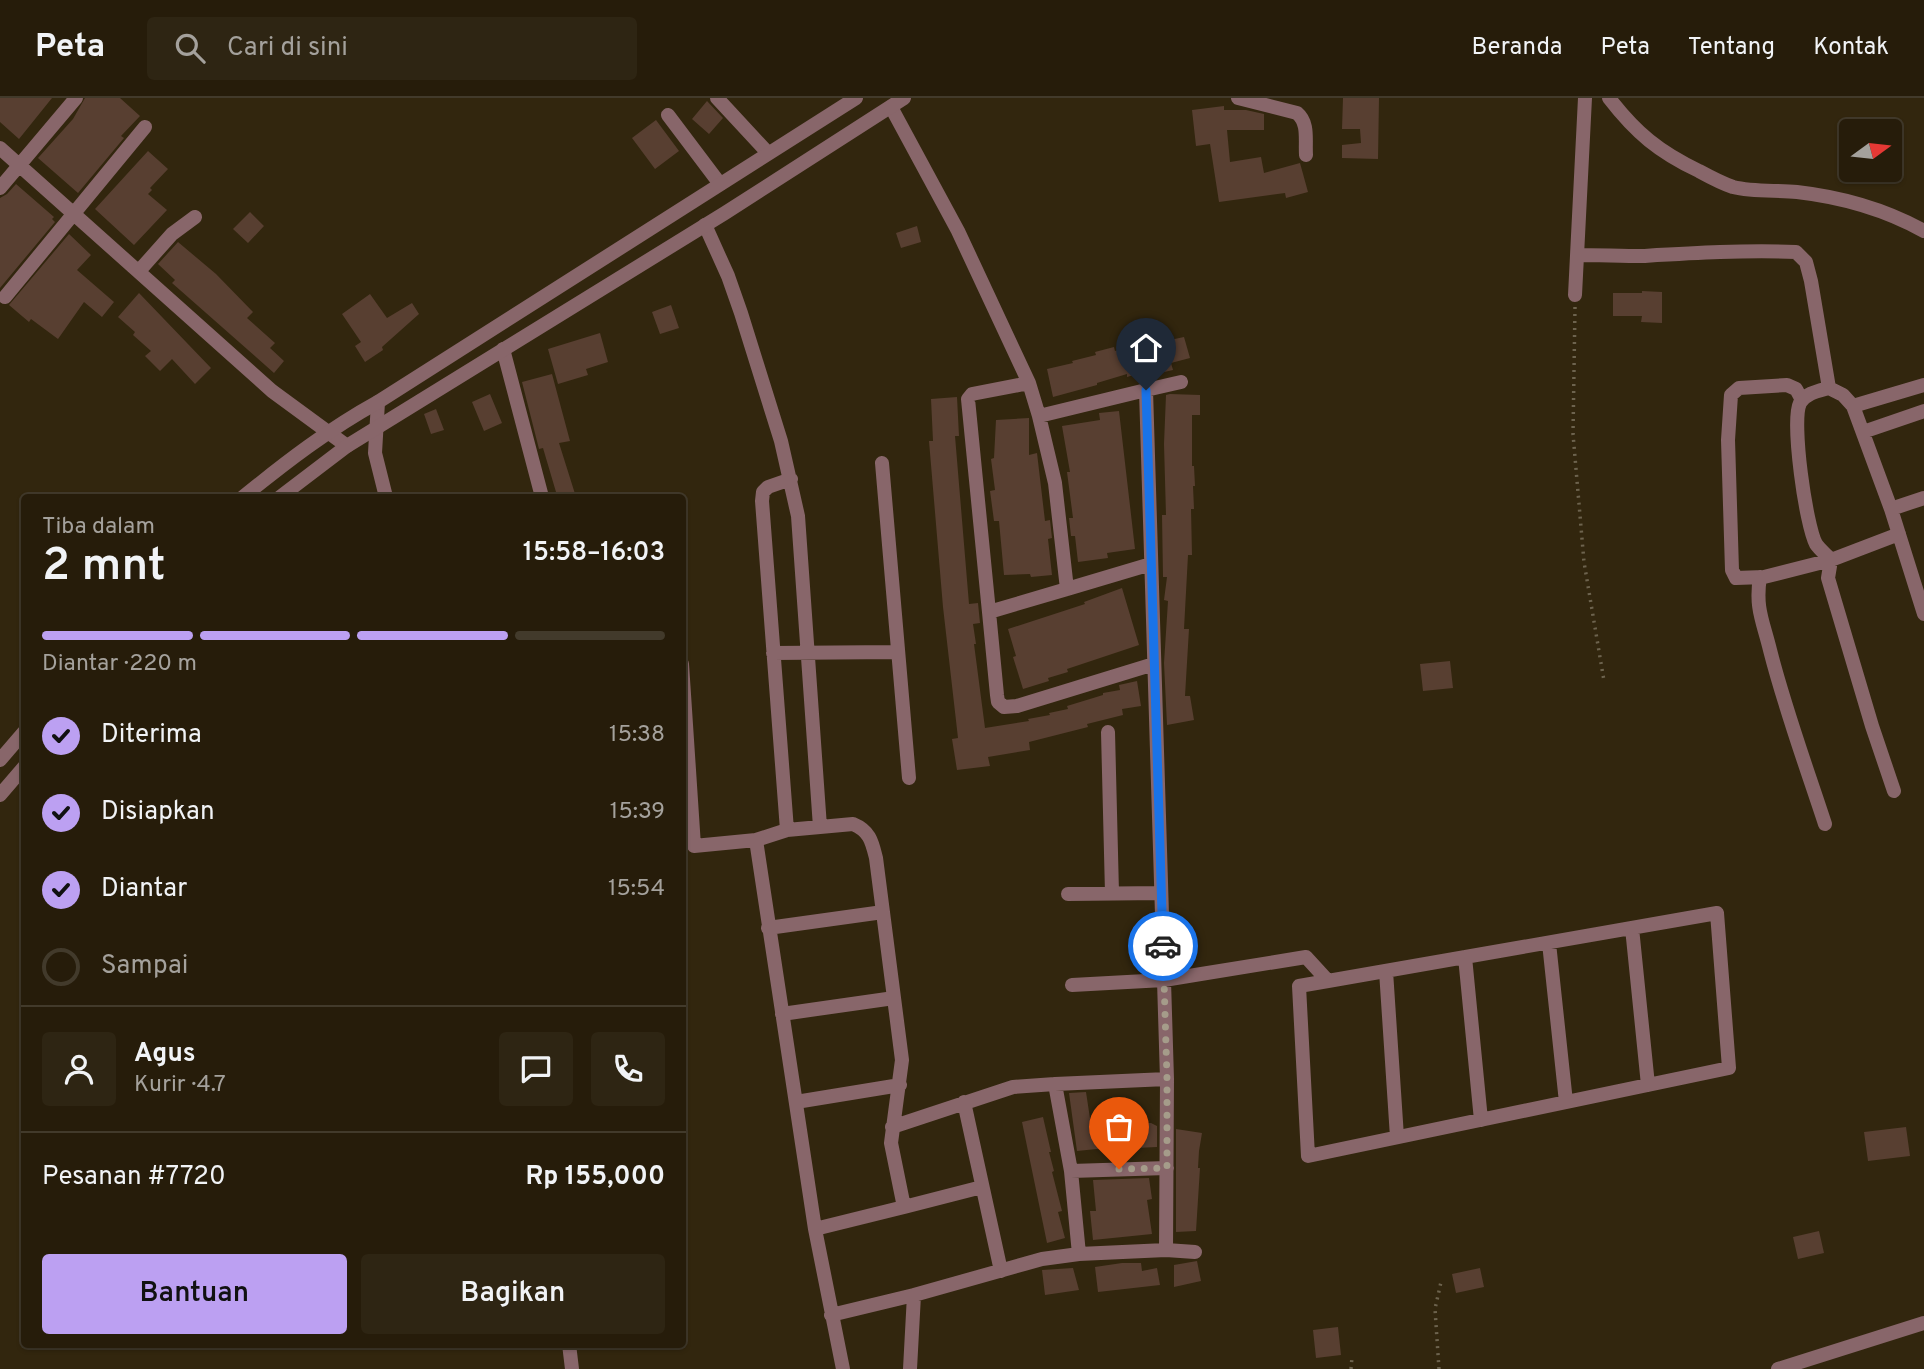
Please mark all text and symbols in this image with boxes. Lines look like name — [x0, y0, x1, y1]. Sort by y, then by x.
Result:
search box — [147, 17, 637, 80]
text: Peta — [35, 27, 105, 69]
icon: search — [171, 29, 209, 67]
text: Cari di sini — [227, 32, 348, 65]
text: Beranda — [1472, 33, 1563, 63]
text: Peta — [1601, 33, 1650, 63]
text: Tentang — [1688, 33, 1775, 63]
text: Kontak — [1813, 33, 1889, 63]
north arrow — [1839, 119, 1902, 182]
map controls — [1839, 119, 1902, 182]
pin — [1116, 318, 1176, 390]
icon: home — [1127, 329, 1165, 367]
text: Tiba dalam — [42, 513, 155, 542]
text: 15:58–16:03 — [523, 537, 665, 570]
text: 2 mnt — [42, 538, 166, 597]
text: Diantar · 220 m — [42, 650, 197, 679]
icon: check — [42, 717, 80, 755]
text: Diterima — [101, 719, 202, 752]
text: 15:38 — [609, 721, 665, 750]
icon: check — [42, 794, 80, 832]
text: Disiapkan — [101, 796, 215, 829]
text: 15:39 — [610, 798, 665, 827]
icon: check — [42, 871, 80, 909]
text: Diantar — [101, 873, 187, 906]
text: 15:54 — [608, 875, 665, 904]
courier — [1128, 911, 1198, 981]
icon: car — [1144, 927, 1182, 965]
text: Sampai — [101, 950, 188, 983]
button: person — [42, 1032, 116, 1106]
button: chat — [499, 1032, 573, 1106]
button: phone — [591, 1032, 665, 1106]
text: Agus — [134, 1038, 196, 1071]
text: Kurir · 4.7 — [134, 1071, 226, 1100]
pin — [1089, 1097, 1149, 1169]
icon: bag — [1100, 1108, 1138, 1146]
text: Pesanan #7720 — [42, 1161, 226, 1194]
text: Rp 155,000 — [525, 1161, 665, 1194]
button: Bantuan — [42, 1254, 347, 1334]
button: Bagikan — [361, 1254, 665, 1334]

